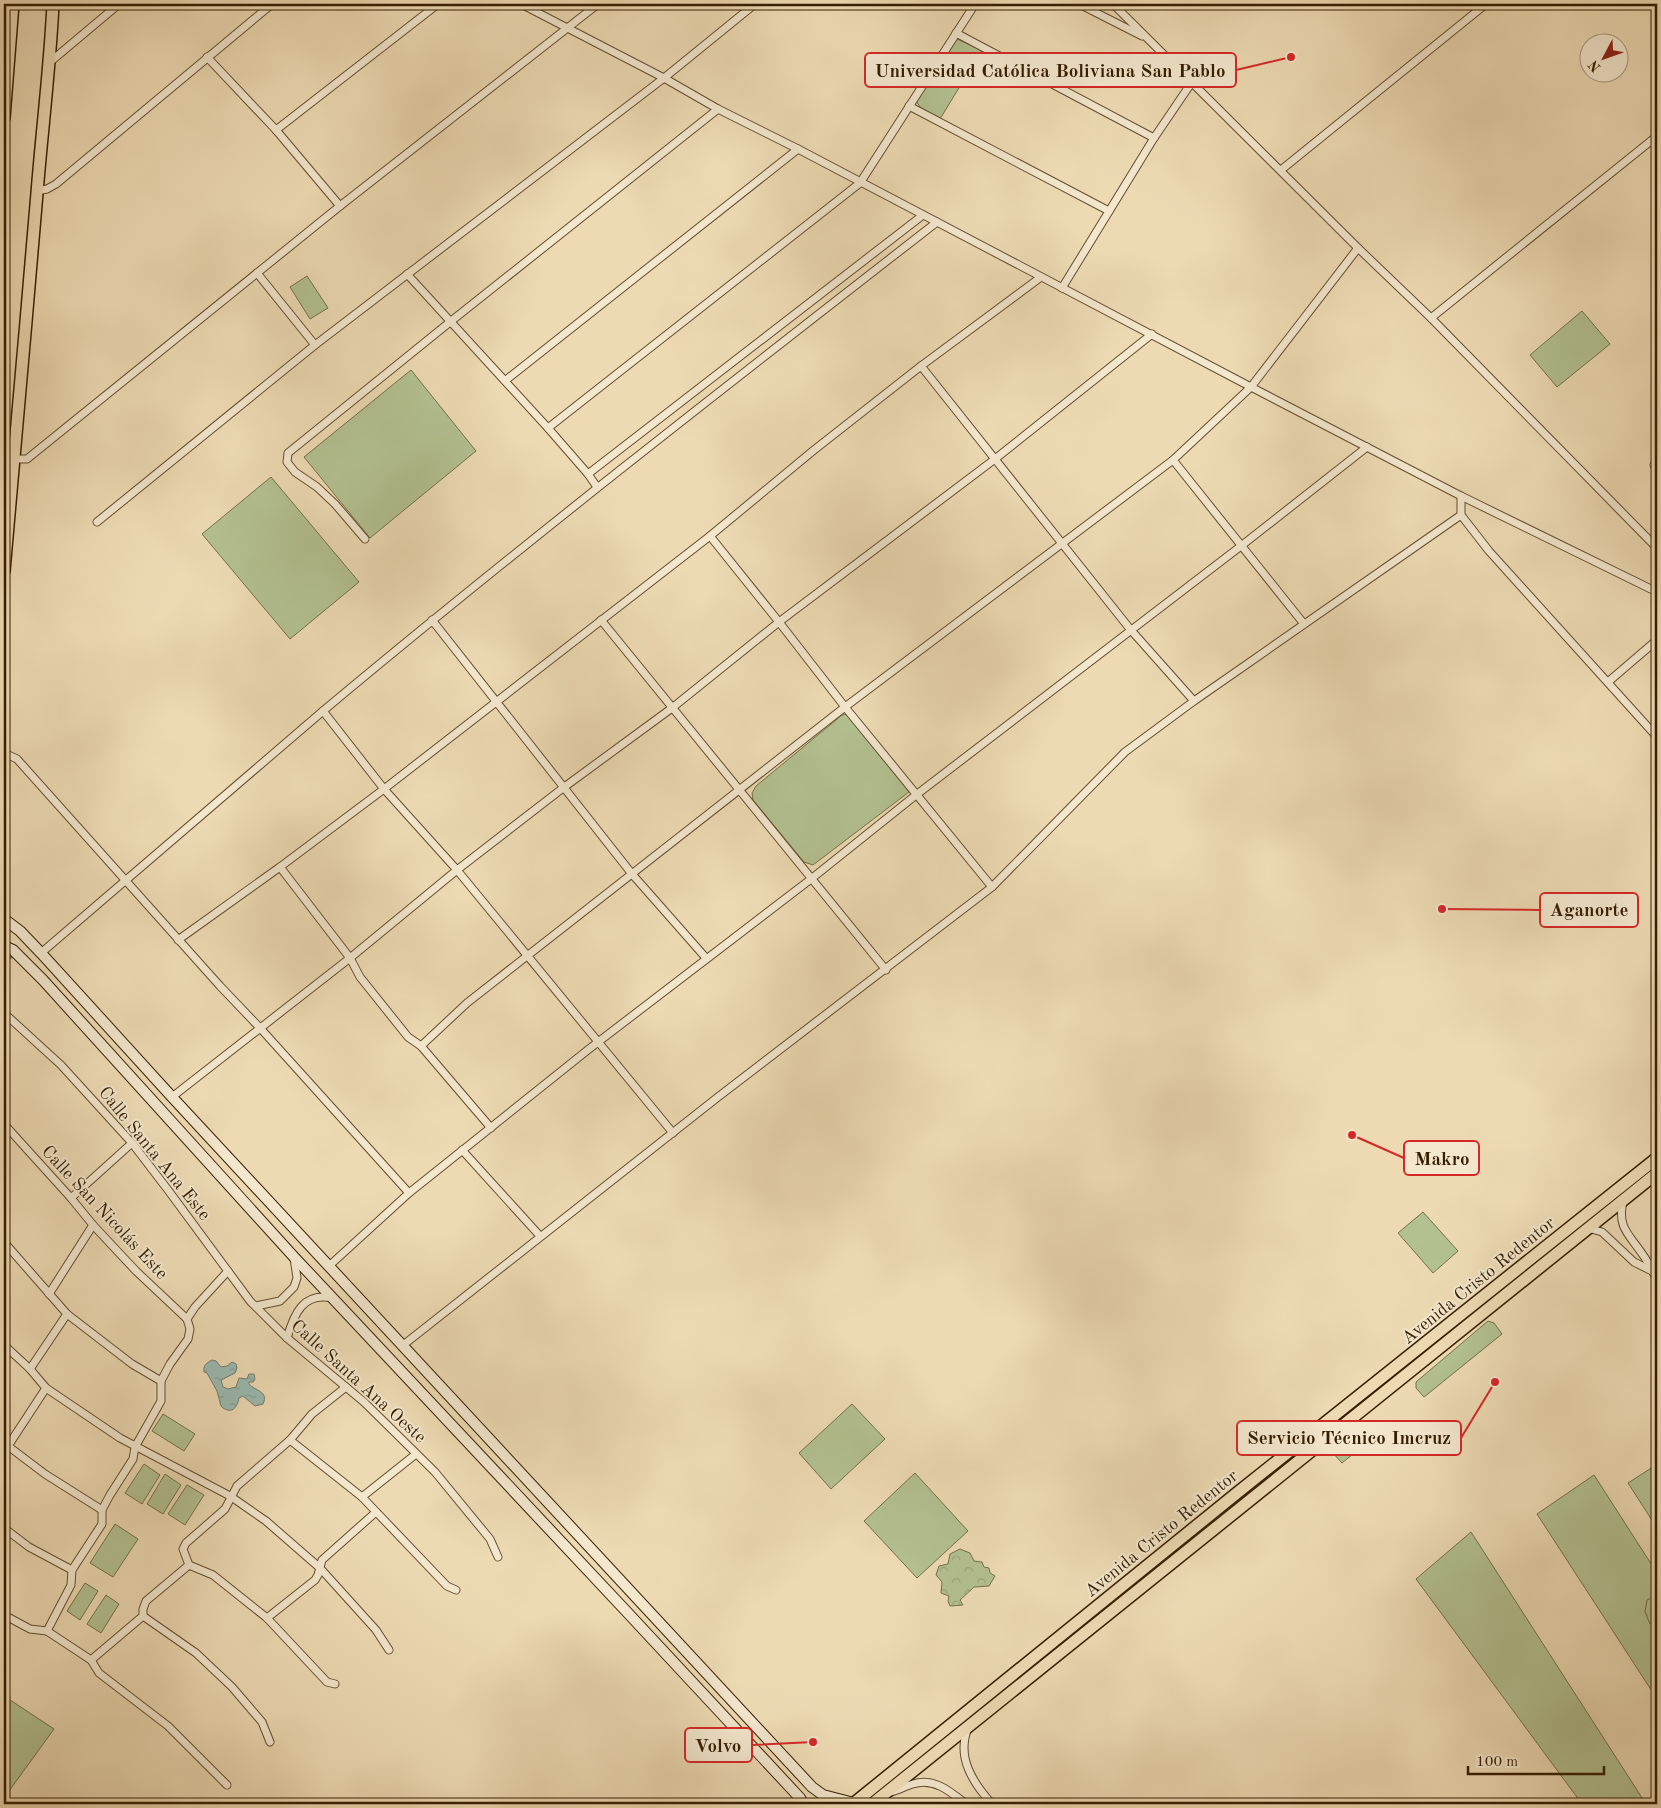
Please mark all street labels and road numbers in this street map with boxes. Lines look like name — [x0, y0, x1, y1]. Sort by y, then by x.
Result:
street label: Calle Santa Ana Este — [95, 1083, 214, 1224]
street label: Calle San Nicolás Este — [38, 1142, 171, 1283]
street label: Avenida Cristo Redentor — [1399, 1213, 1559, 1348]
street label: Calle Santa Ana Oeste — [287, 1317, 429, 1447]
street label: Avenida Cristo Redentor — [1082, 1466, 1242, 1601]

